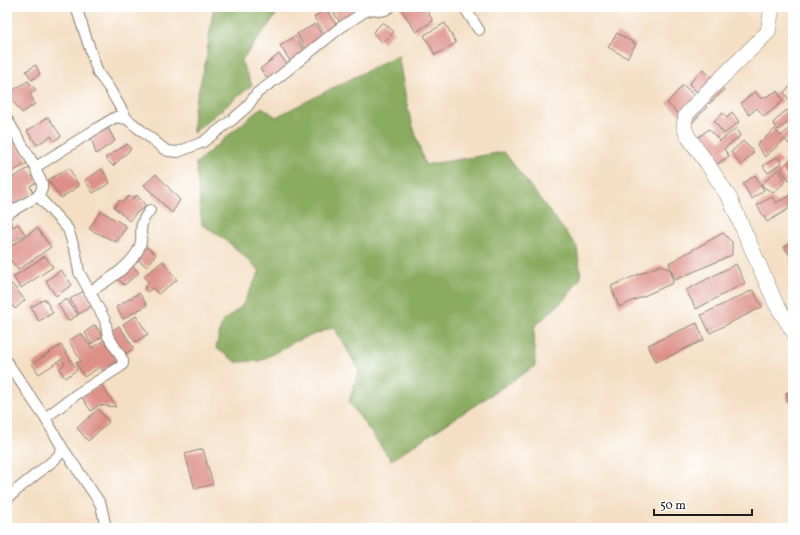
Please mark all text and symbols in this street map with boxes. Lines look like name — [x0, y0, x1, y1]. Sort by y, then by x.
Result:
scale bar — [654, 491, 752, 517]
text: 50 m — [660, 498, 686, 514]

